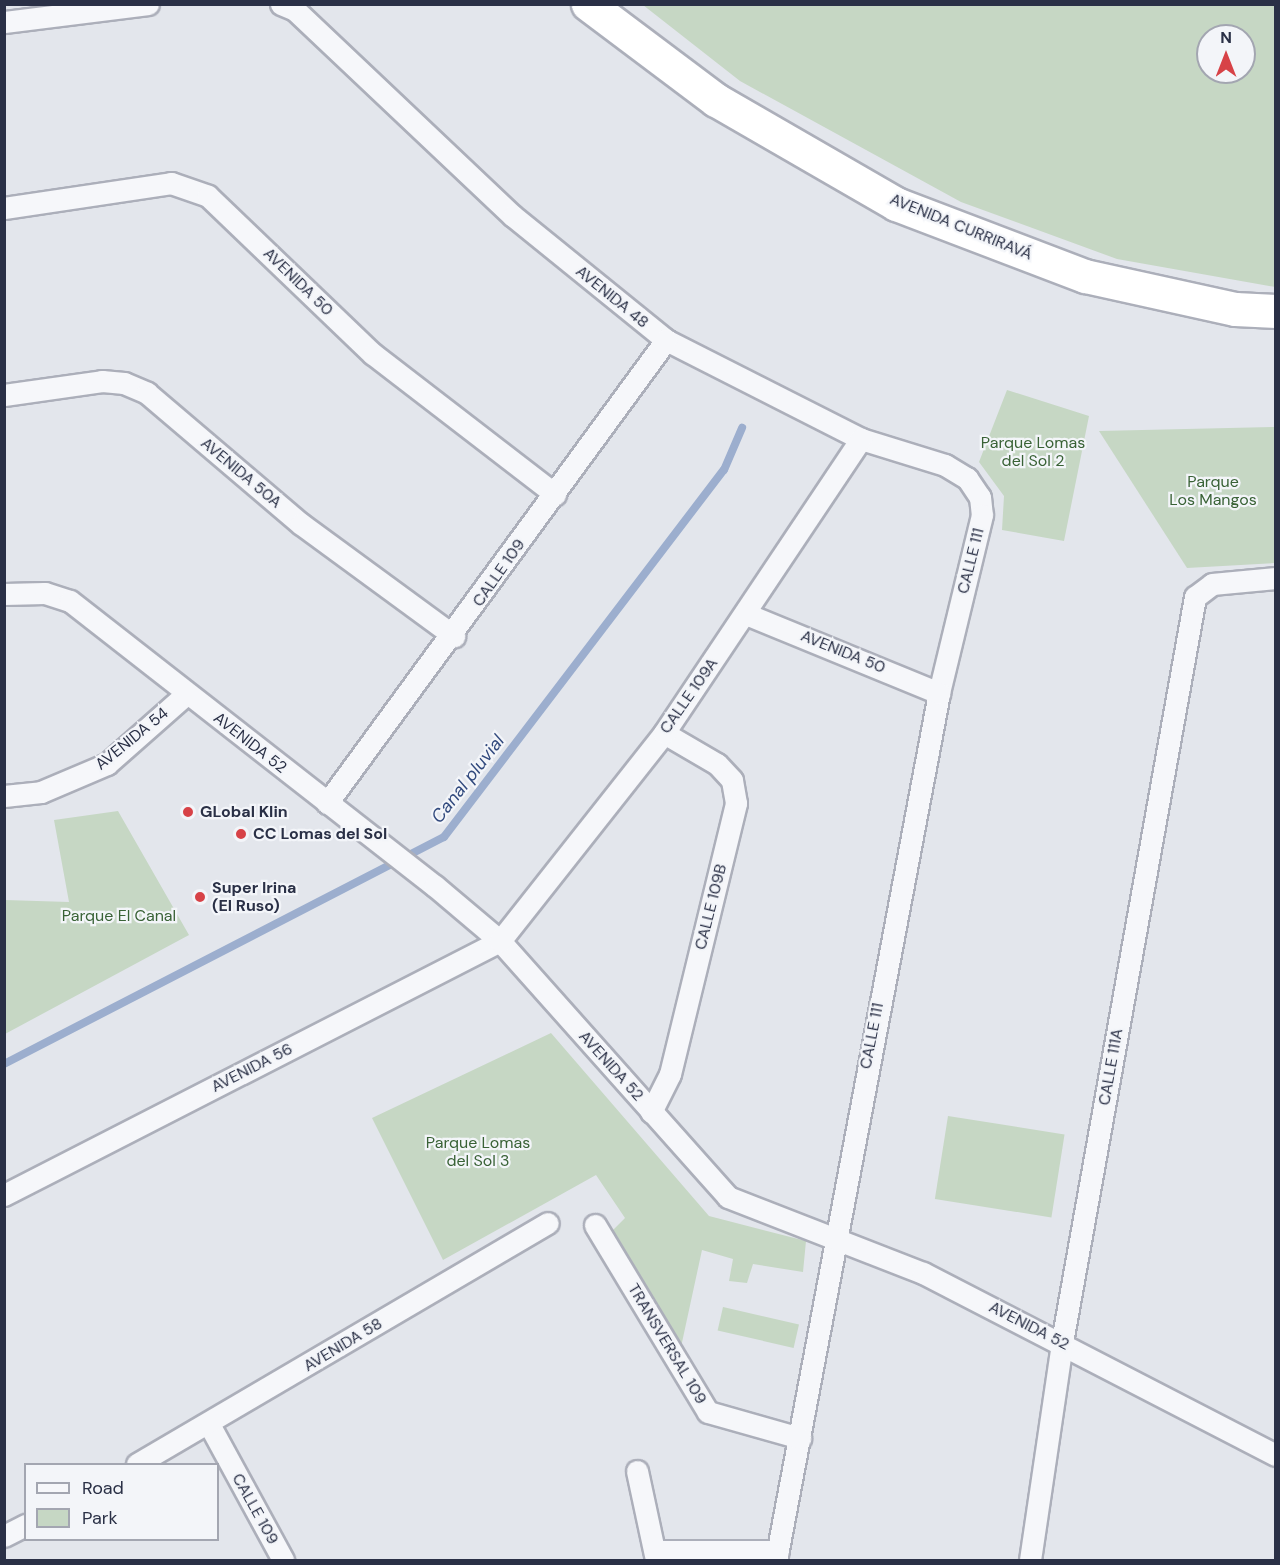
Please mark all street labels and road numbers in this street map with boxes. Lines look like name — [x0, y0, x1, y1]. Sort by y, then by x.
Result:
street label: AVENIDA CURRIRAVÁ — [887, 190, 1035, 264]
street label: AVENIDA 50 — [259, 244, 337, 320]
street label: AVENIDA 48 — [572, 262, 652, 332]
street label: AVENIDA 50A — [197, 434, 285, 512]
street label: CALLE 111 — [954, 526, 988, 596]
street label: CALLE 109 — [469, 536, 529, 610]
street label: AVENIDA 50 — [798, 626, 888, 678]
street label: CALLE 109A — [656, 655, 722, 737]
street label: AVENIDA 54 — [92, 704, 172, 774]
street label: AVENIDA 52 — [210, 709, 290, 777]
street label: CALLE 109B — [691, 862, 731, 952]
street label: CALLE 111 — [856, 1001, 888, 1071]
street label: AVENIDA 52 — [575, 1027, 647, 1105]
street label: CALLE 111A — [1095, 1027, 1127, 1107]
street label: AVENIDA 56 — [208, 1039, 296, 1097]
street label: TRANSVERSAL 109 — [624, 1280, 710, 1408]
street label: AVENIDA 52 — [986, 1298, 1072, 1354]
street label: AVENIDA 58 — [300, 1314, 386, 1376]
street label: CALLE 109 — [228, 1470, 282, 1548]

